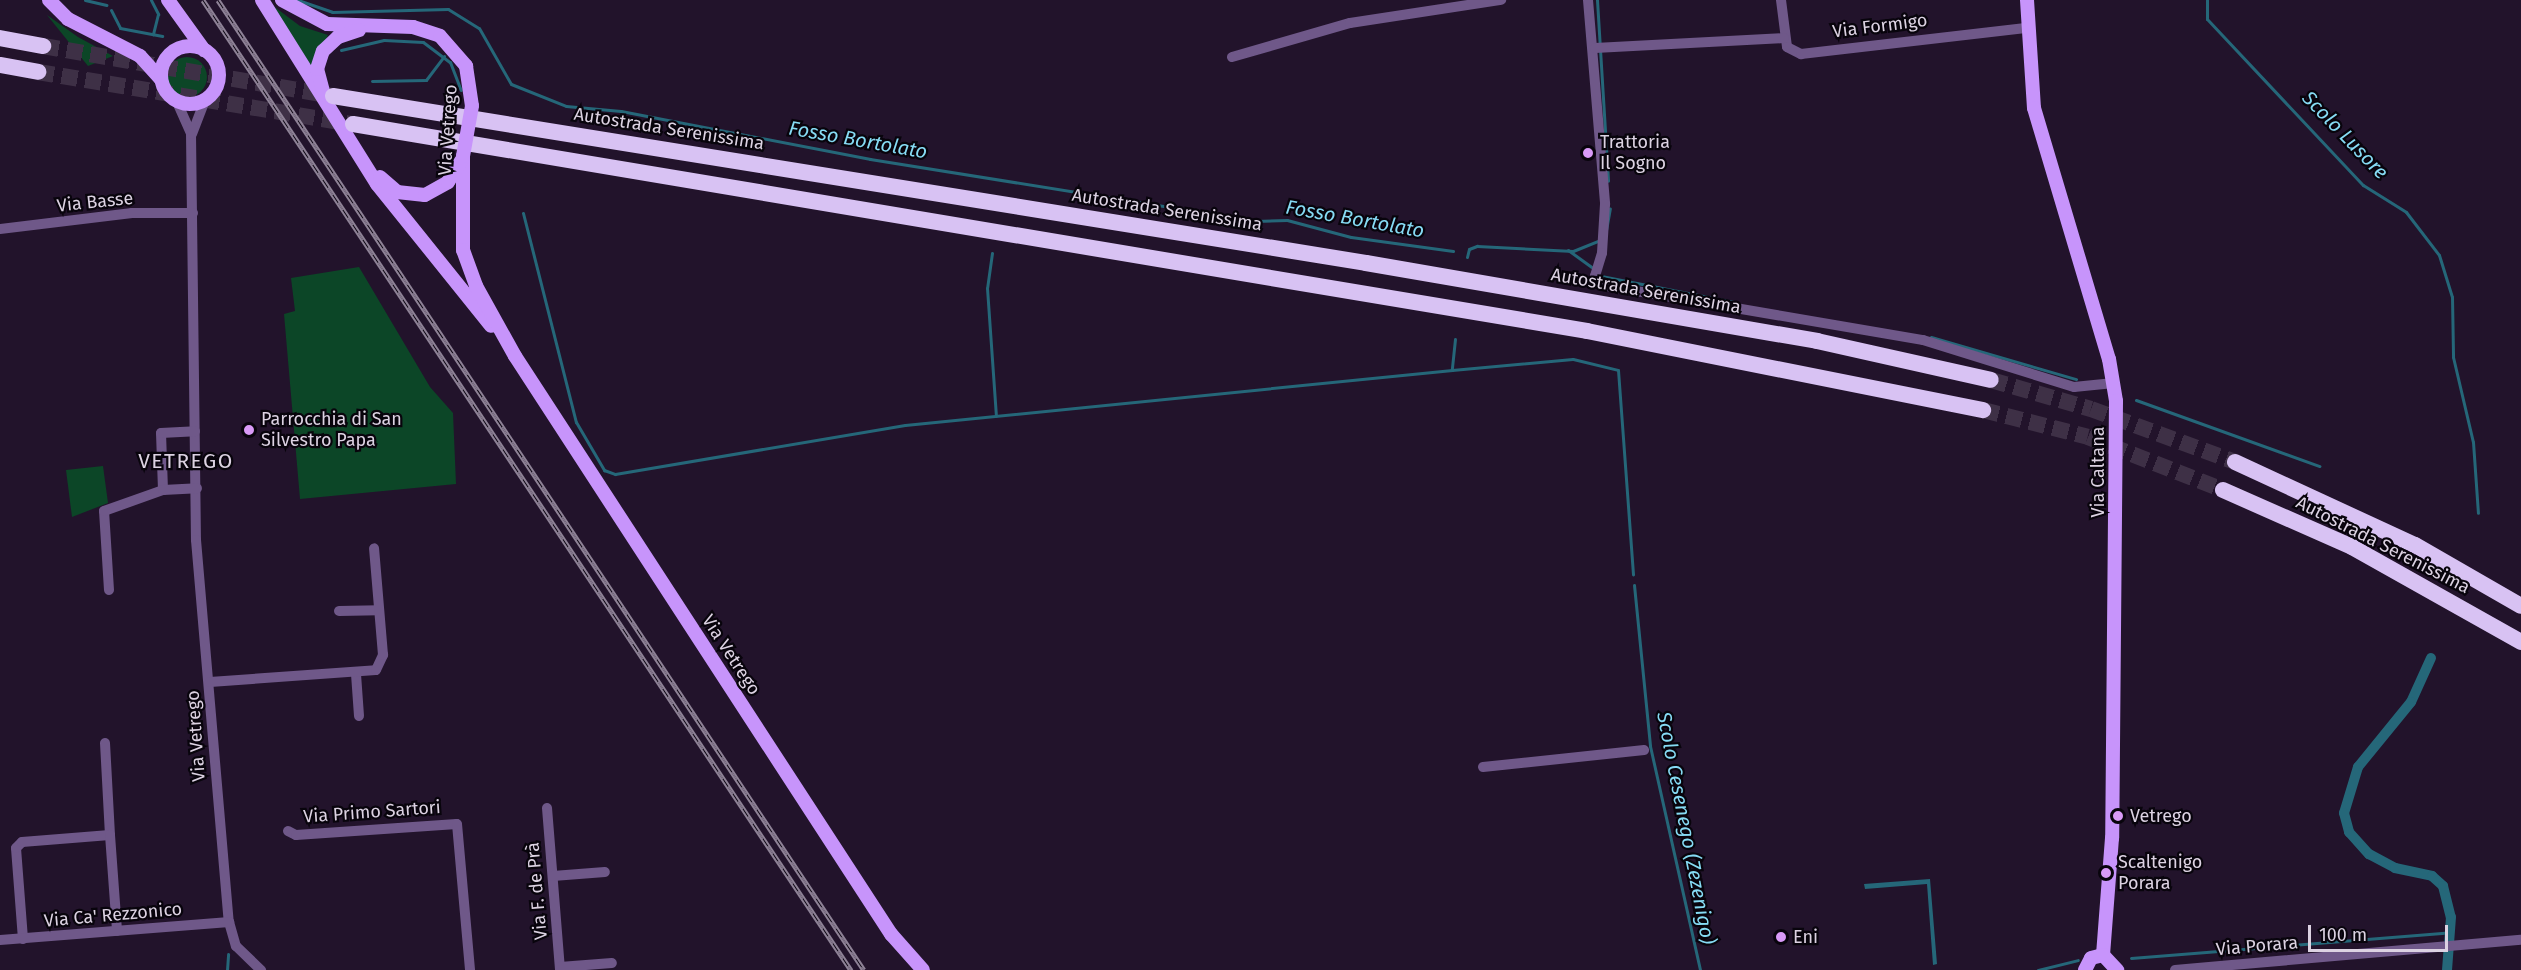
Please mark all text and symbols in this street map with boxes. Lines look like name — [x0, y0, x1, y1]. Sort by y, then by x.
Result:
street label: Via Formigo — [1831, 9, 1929, 43]
street label: Via Vetrego — [434, 84, 462, 176]
water label: Scolo Lusore — [2297, 86, 2393, 184]
street label: Autostrada Serenissima — [572, 103, 766, 155]
water label: Fosso Bortolato — [787, 116, 929, 164]
place label: Trattoria Il Sogno — [1600, 132, 1670, 174]
marker: Trattoria Il Sogno — [1581, 146, 1595, 160]
street label: Autostrada Serenissima — [1070, 184, 1264, 236]
street label: Via Basse — [56, 187, 134, 217]
water label: Fosso Bortolato — [1284, 195, 1426, 243]
street label: Autostrada Serenissima — [1549, 264, 1743, 318]
place label: Parrocchia di San Silvestro Papa — [261, 409, 402, 452]
marker: Parrocchia di San Silvestro Papa — [242, 423, 256, 437]
street label: Via Caltana — [2087, 427, 2109, 517]
district label: VETREGO — [138, 448, 234, 474]
street label: Autostrada Serenissima — [2292, 492, 2474, 598]
street label: Via Vetrego — [697, 611, 765, 699]
street label: Via Vetrego — [182, 690, 210, 782]
water label: Scolo Cesenego (Zezenigo) — [1652, 710, 1720, 946]
street label: Via Primo Sartori — [303, 796, 441, 828]
place label: Vetrego — [2130, 805, 2192, 827]
marker: Vetrego — [2111, 809, 2125, 823]
street label: Via F. de Prà — [522, 841, 552, 941]
place label: Scaltenigo Porara — [2118, 852, 2202, 894]
marker: Scaltenigo Porara — [2099, 866, 2113, 880]
street label: Via Ca' Rezzonico — [43, 898, 183, 932]
scale bar — [2311, 913, 2450, 951]
text: 100 m — [2319, 924, 2367, 946]
place label: Eni — [1793, 926, 1818, 948]
marker: Eni — [1774, 930, 1788, 944]
street label: Via Porara — [2215, 932, 2299, 960]

